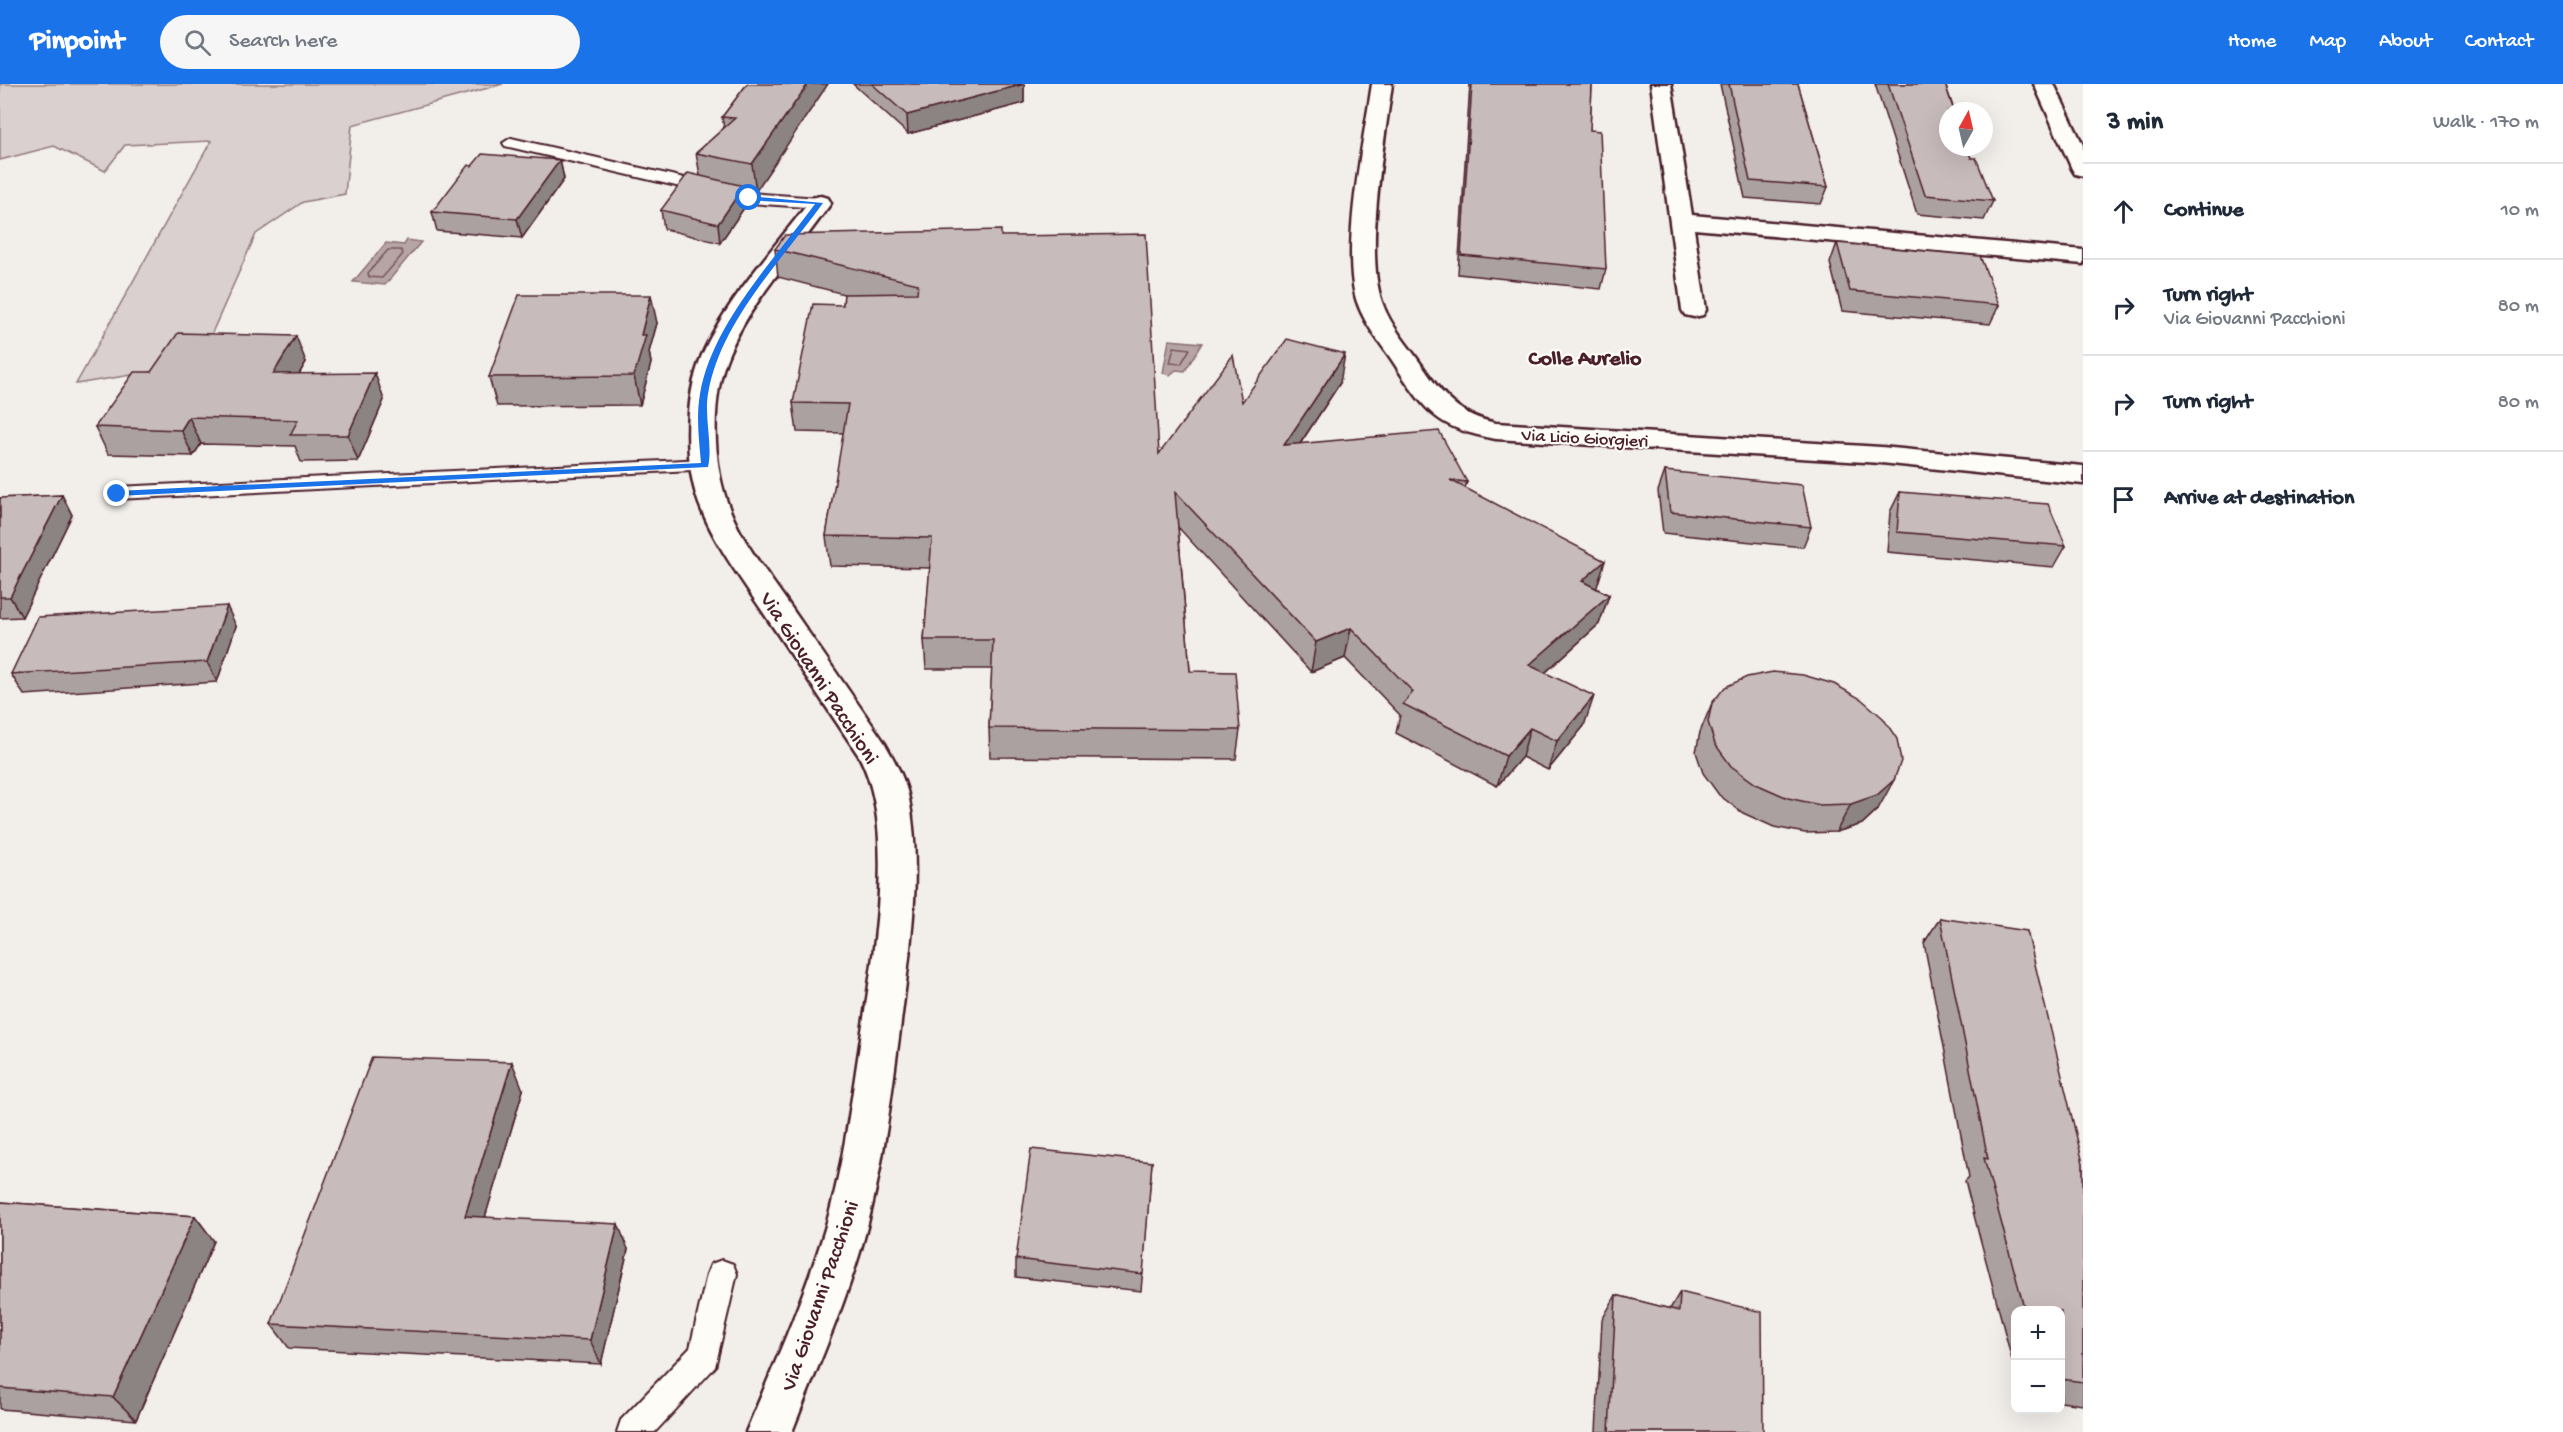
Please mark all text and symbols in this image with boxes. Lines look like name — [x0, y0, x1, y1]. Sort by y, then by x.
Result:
search box — [160, 15, 580, 69]
text: Pinpoint — [30, 26, 124, 59]
icon: search — [181, 26, 214, 59]
text: Search here — [229, 29, 337, 55]
text: Home — [2228, 30, 2276, 55]
text: Map — [2309, 30, 2346, 55]
text: About — [2379, 30, 2432, 55]
text: Contact — [2465, 30, 2533, 55]
north arrow — [1939, 102, 1993, 156]
text: 3 min — [2107, 108, 2163, 139]
text: Walk · 170 m — [2433, 112, 2539, 135]
route start — [735, 184, 761, 210]
icon: ahead — [2107, 195, 2140, 228]
text: Continue — [2164, 198, 2244, 224]
text: 10 m — [2501, 200, 2539, 223]
text: Turn right — [2164, 283, 2252, 309]
icon: right — [2107, 291, 2140, 324]
text: 80 m — [2498, 296, 2539, 319]
text: Via Giovanni Pacchioni — [2164, 309, 2346, 332]
district label: Colle Aurelio — [1527, 347, 1642, 373]
icon: right — [2107, 387, 2140, 420]
text: Turn right — [2164, 390, 2252, 416]
text: 80 m — [2498, 392, 2539, 415]
street label: Via Licio Giorgieri — [1520, 426, 1649, 453]
route end — [103, 480, 129, 506]
icon: arrive — [2107, 483, 2140, 516]
text: Arrive at destination — [2164, 486, 2354, 512]
street label: Via Giovanni Pacchioni — [752, 587, 883, 770]
street label: Via Giovanni Pacchioni — [777, 1198, 867, 1396]
map controls — [2011, 1306, 2065, 1414]
button: + — [2011, 1306, 2065, 1360]
button: − — [2011, 1360, 2065, 1414]

